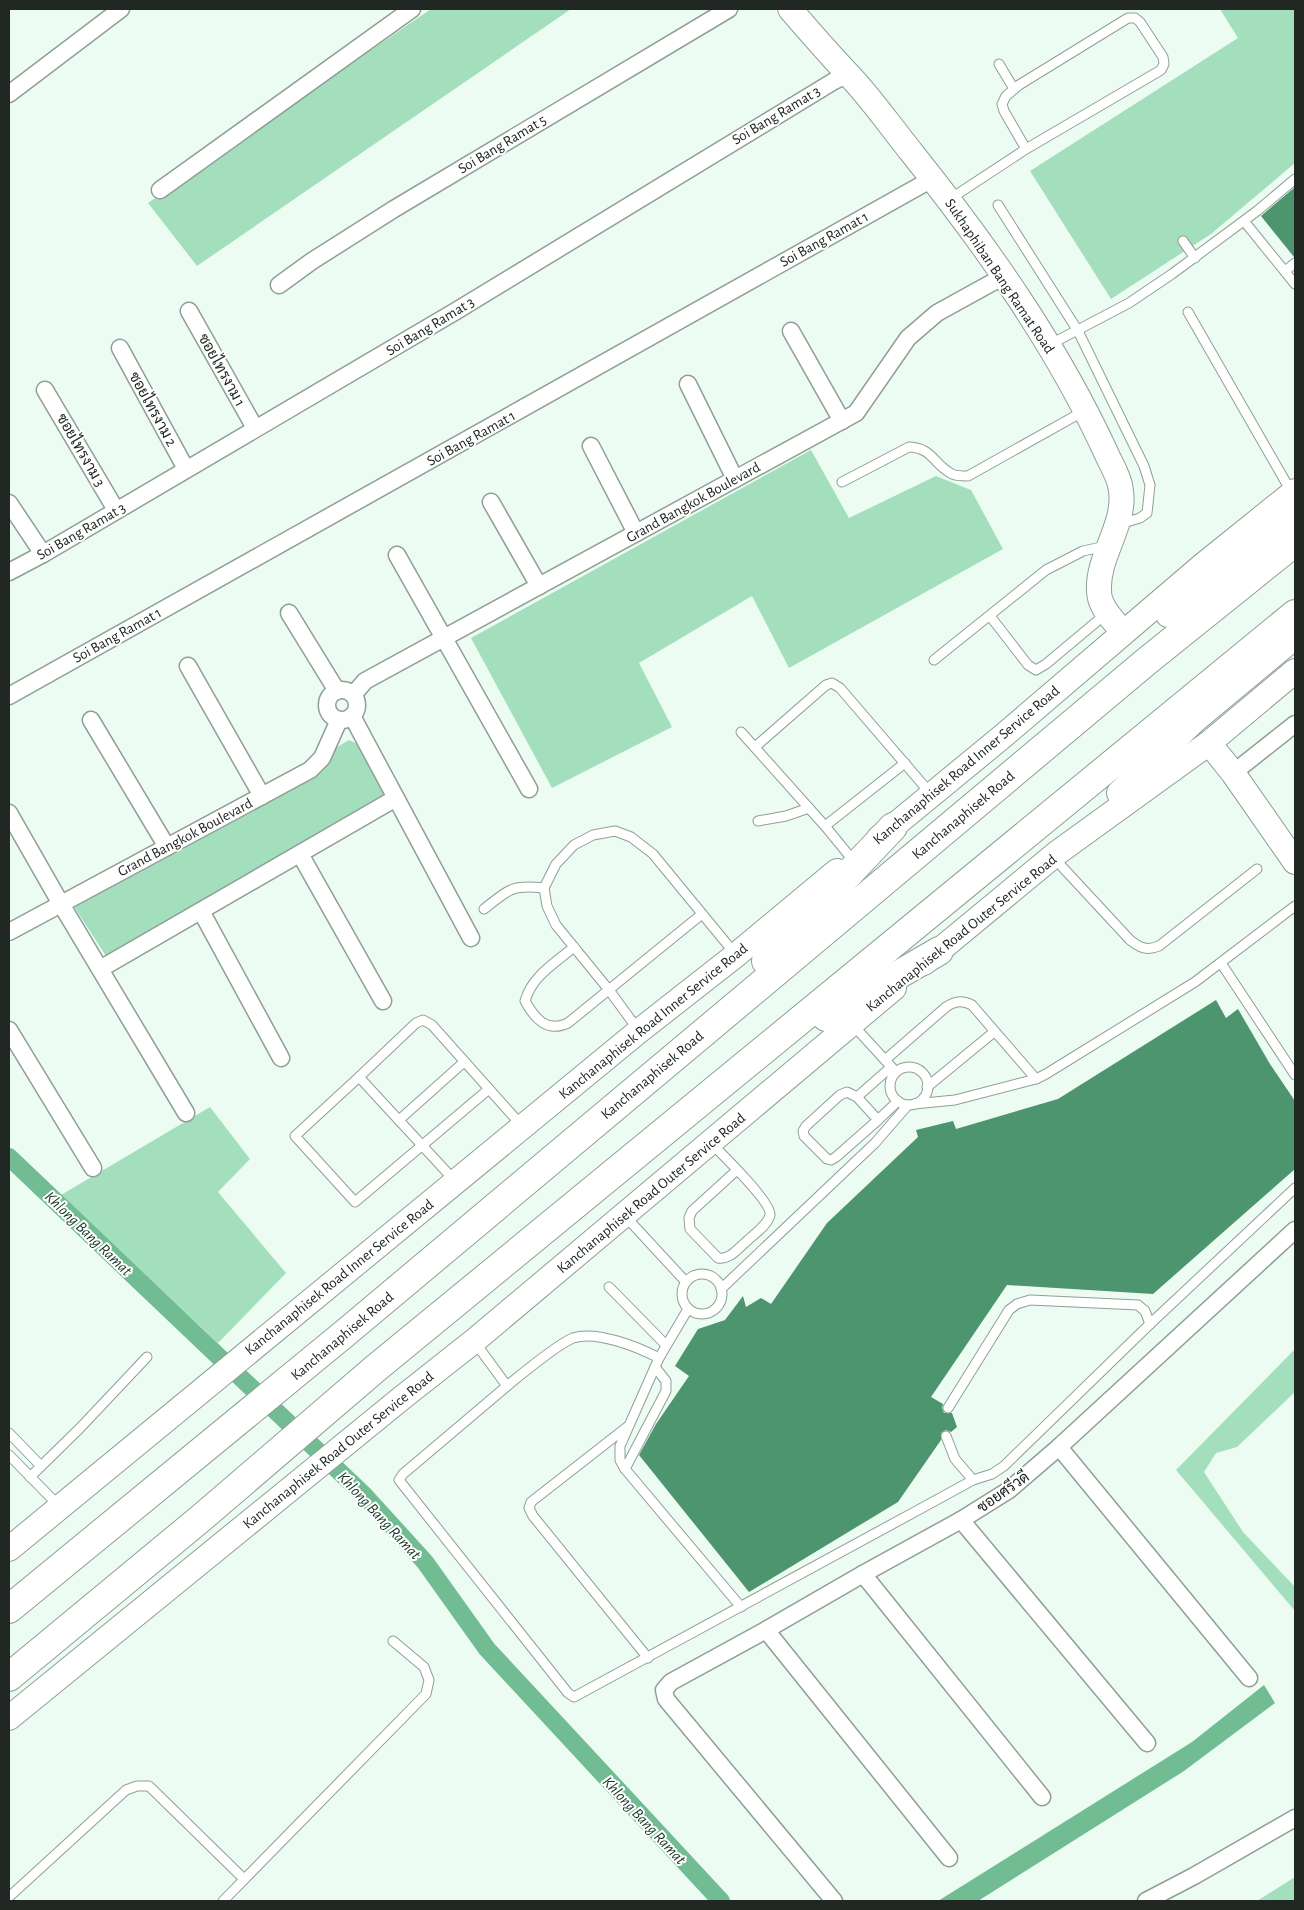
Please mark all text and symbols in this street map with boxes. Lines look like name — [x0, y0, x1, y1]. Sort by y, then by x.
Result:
street label: Soi Bang Ramat 3 — [730, 83, 823, 148]
street label: Soi Bang Ramat 5 — [456, 112, 549, 177]
street label: Sukhaphiban Bang Ramat Road — [942, 196, 1057, 357]
street label: Soi Bang Ramat 1 — [777, 209, 871, 270]
street label: Soi Bang Ramat 3 — [384, 294, 477, 359]
street label: ซอยไทรงาม 1 — [195, 330, 250, 409]
street label: ซอยไทรงาม 2 — [126, 368, 182, 449]
street label: Soi Bang Ramat 1 — [424, 408, 518, 469]
street label: ซอยไทรงาม 3 — [54, 410, 110, 489]
street label: Grand Bangkok Boulevard — [624, 459, 763, 545]
street label: Soi Bang Ramat 3 — [34, 500, 128, 563]
street label: Soi Bang Ramat 1 — [70, 605, 164, 666]
street label: Kanchanaphisek Road Inner Service Road — [869, 682, 1063, 848]
street label: Kanchanaphisek Road — [908, 767, 1018, 863]
street label: Grand Bangkok Boulevard — [115, 795, 255, 879]
street label: Kanchanaphisek Road Outer Service Road — [863, 852, 1060, 1015]
street label: Kanchanaphisek Road Inner Service Road — [555, 939, 751, 1103]
street label: Kanchanaphisek Road — [597, 1027, 707, 1123]
street label: Kanchanaphisek Road Outer Service Road — [554, 1110, 748, 1276]
water label: Khlong Bang Ramat — [42, 1188, 135, 1280]
street label: Kanchanaphisek Road Inner Service Road — [241, 1195, 437, 1359]
street label: Kanchanaphisek Road — [287, 1288, 397, 1384]
street label: Kanchanaphisek Road Outer Service Road — [240, 1369, 437, 1532]
street label: ซอยศรีวดี — [973, 1467, 1032, 1516]
water label: Khlong Bang Ramat — [335, 1469, 424, 1563]
water label: Khlong Bang Ramat — [600, 1774, 689, 1868]

